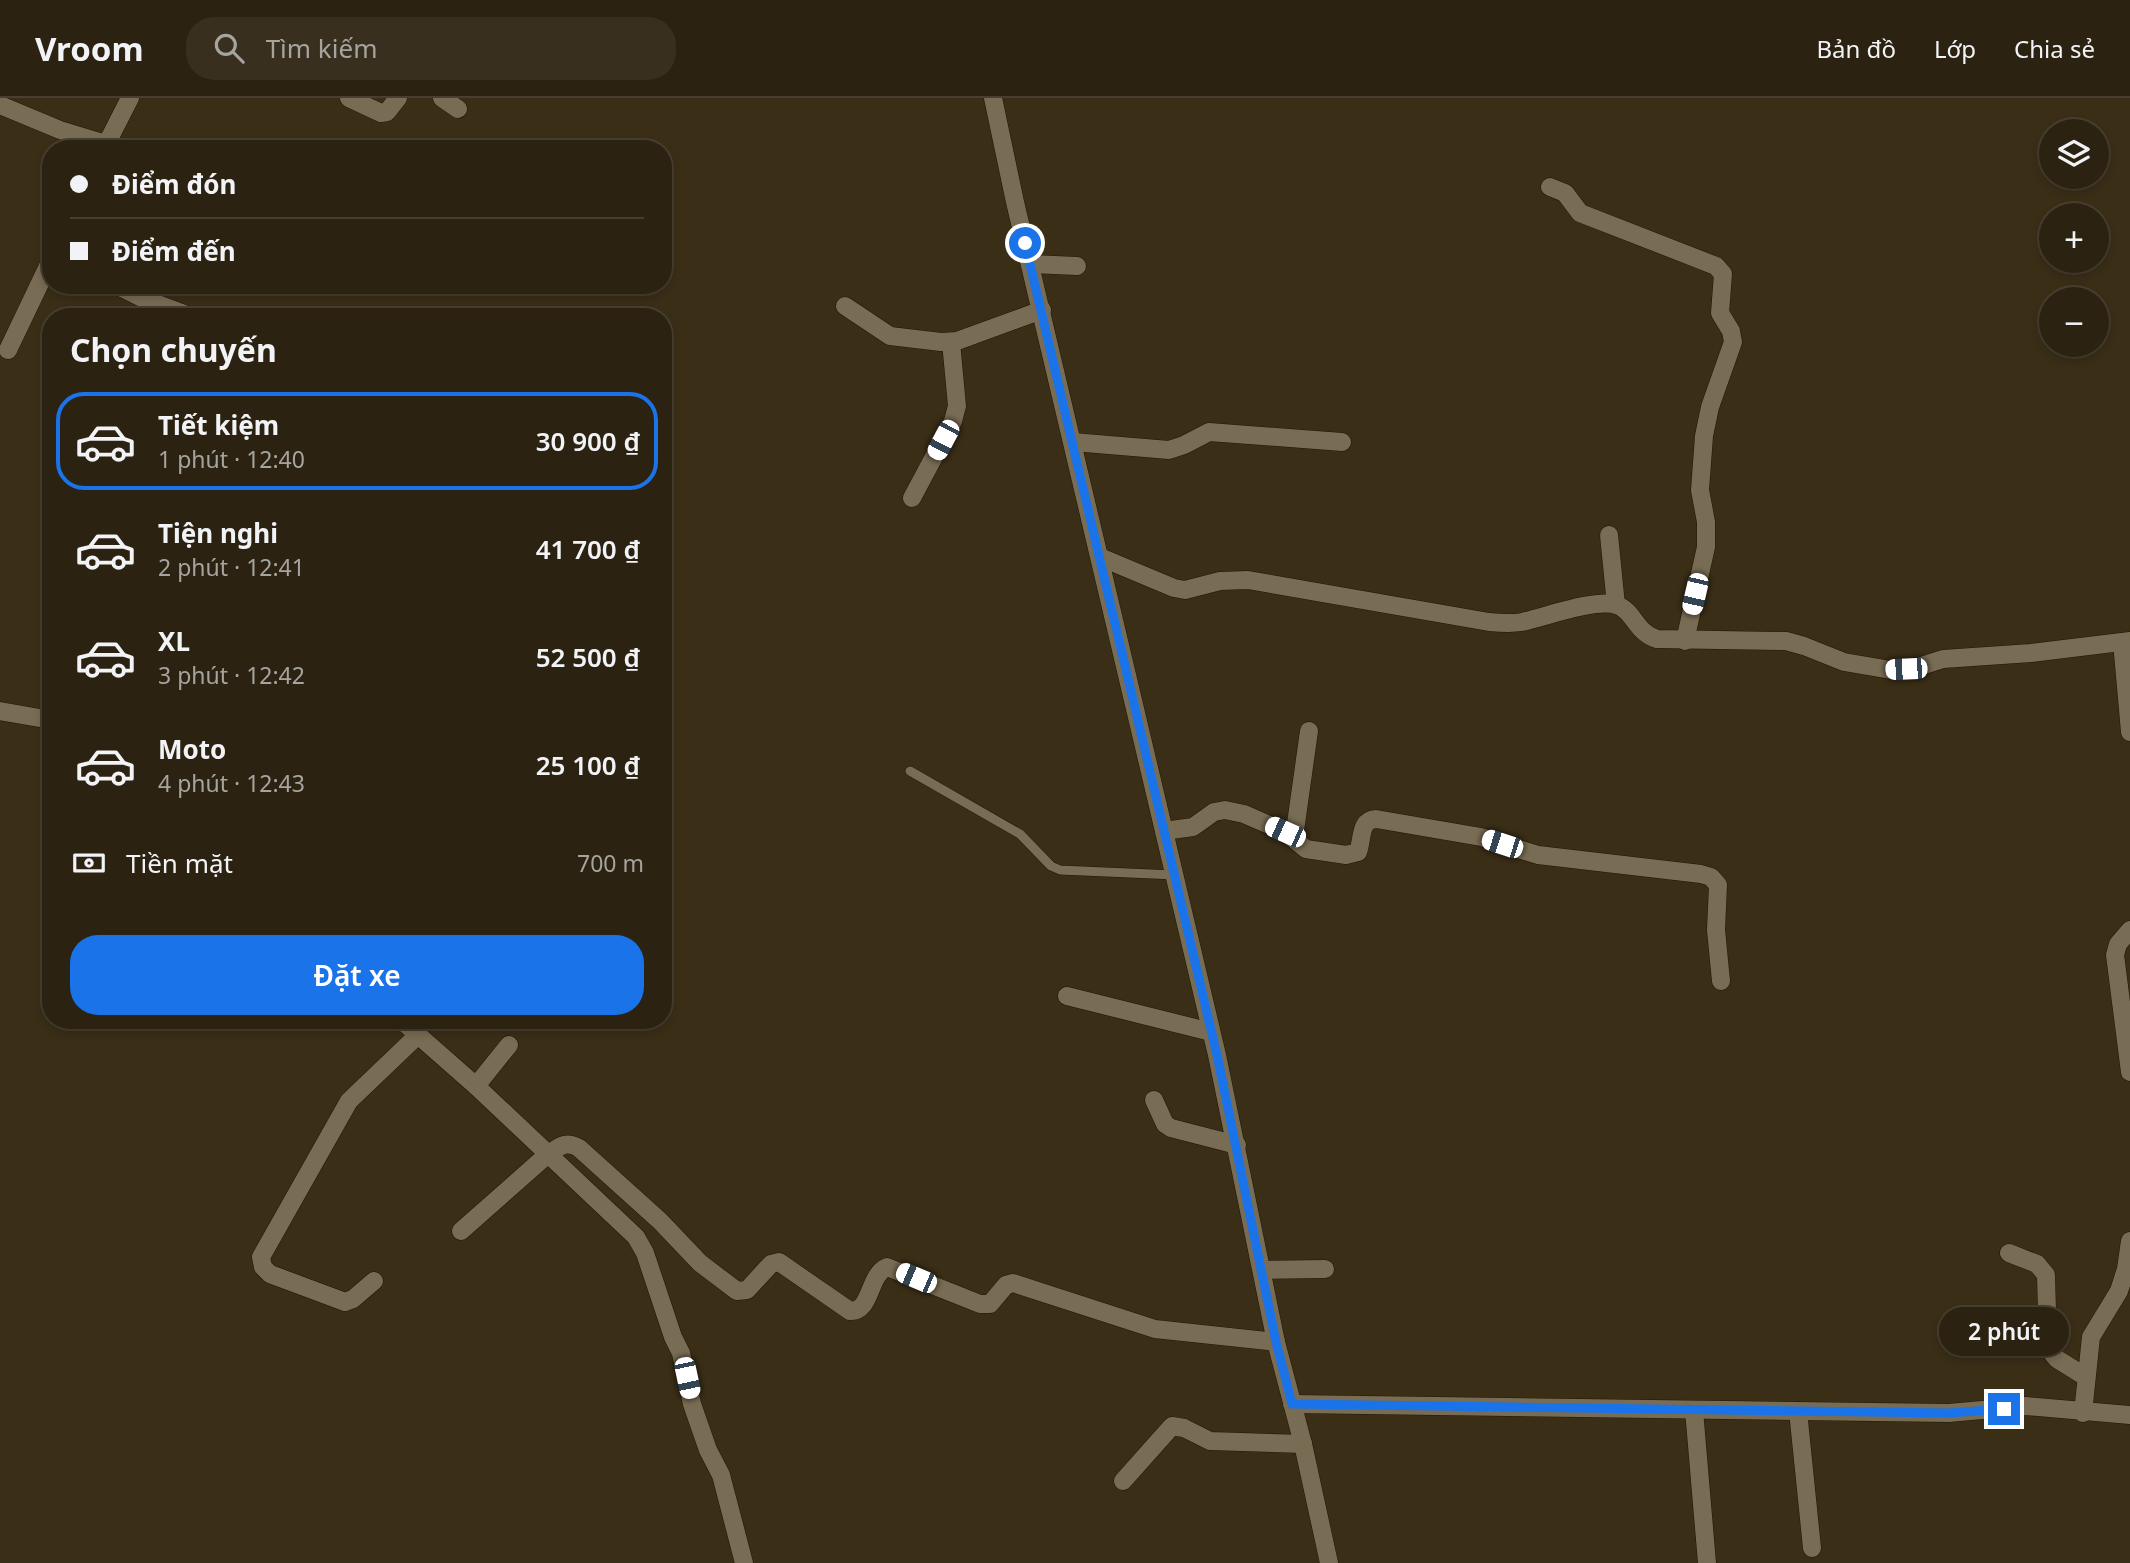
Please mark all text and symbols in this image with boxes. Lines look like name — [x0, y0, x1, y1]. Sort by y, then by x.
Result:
search box — [186, 17, 676, 80]
text: Vroom — [35, 26, 144, 71]
icon: search — [210, 29, 248, 67]
text: Tìm kiếm — [266, 30, 377, 66]
text: Bản đồ — [1816, 32, 1896, 65]
text: Lớp — [1934, 32, 1976, 65]
text: Chia sẻ — [2014, 32, 2095, 65]
map controls — [2039, 119, 2109, 357]
button: layers — [2039, 119, 2109, 189]
text: Điểm đón — [112, 166, 236, 202]
button: + — [2039, 203, 2109, 273]
route start — [1009, 227, 1041, 259]
text: Điểm đến — [112, 233, 236, 269]
button: − — [2039, 287, 2109, 357]
text: Chọn chuyến — [70, 328, 277, 371]
text: Tiết kiệm — [158, 407, 279, 443]
icon: car — [74, 410, 137, 473]
car — [924, 417, 963, 463]
text: 30 900 ₫ — [536, 423, 640, 459]
text: 1 phút · 12:40 — [158, 443, 305, 475]
text: Tiện nghi — [158, 515, 278, 551]
icon: car — [74, 518, 137, 581]
text: 41 700 ₫ — [536, 531, 640, 567]
text: 2 phút · 12:41 — [158, 551, 305, 583]
car — [1681, 571, 1710, 617]
text: XL — [158, 623, 190, 659]
icon: car — [74, 626, 137, 689]
text: 52 500 ₫ — [536, 639, 640, 675]
car — [1885, 658, 1928, 680]
text: 3 phút · 12:42 — [158, 659, 305, 691]
text: Moto — [158, 731, 226, 767]
icon: car — [74, 734, 137, 797]
text: 25 100 ₫ — [536, 747, 640, 783]
text: 4 phút · 12:43 — [158, 767, 305, 799]
car — [1262, 814, 1309, 850]
car — [1479, 828, 1526, 860]
icon: cash — [70, 844, 108, 882]
text: Tiền mặt — [126, 845, 233, 881]
text: 700 m — [577, 847, 644, 879]
button: Đặt xe — [70, 935, 644, 1015]
car — [893, 1260, 940, 1296]
callout: 2 phút — [1939, 1308, 2069, 1356]
text: 2 phút — [1968, 1315, 2040, 1347]
car — [673, 1355, 702, 1401]
route end — [1988, 1393, 2020, 1425]

